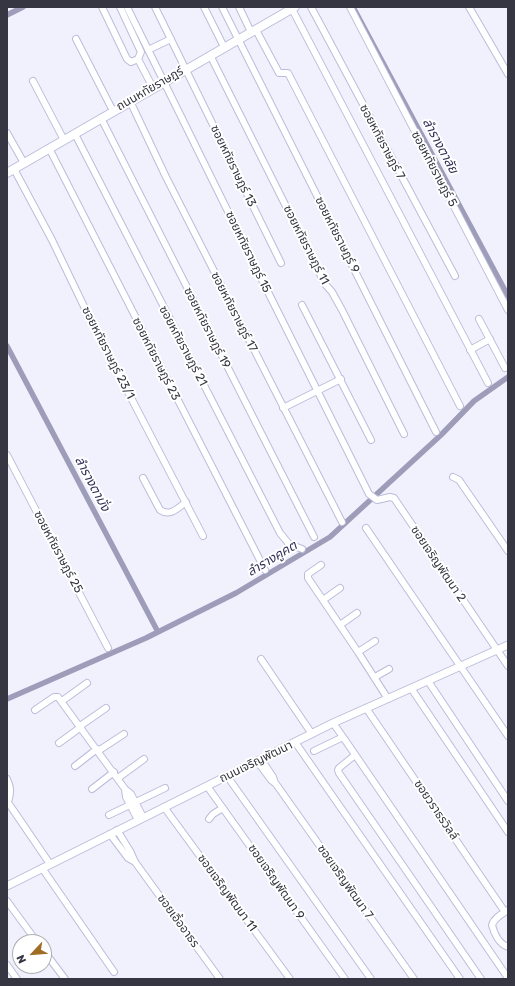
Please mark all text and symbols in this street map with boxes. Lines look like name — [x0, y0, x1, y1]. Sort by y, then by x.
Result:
street label: ถนนหทัยราษฎร์ — [114, 64, 186, 114]
street label: ซอยหทัยราษฎร์ 7 — [356, 102, 408, 182]
water label: ลำรางตาลัย — [419, 116, 461, 176]
street label: ซอยหทัยราษฎร์ 13 — [207, 123, 259, 209]
street label: ซอยหทัยราษฎร์ 5 — [408, 129, 460, 209]
street label: ซอยหทัยราษฎร์ 9 — [312, 194, 362, 276]
street label: ซอยหทัยราษฎร์ 11 — [280, 203, 332, 287]
street label: ซอยหทัยราษฎร์ 15 — [222, 209, 274, 295]
street label: ซอยหทัยราษฎร์ 17 — [208, 270, 260, 354]
street label: ซอยหทัยราษฎร์ 19 — [180, 285, 234, 371]
street label: ซอยหทัยราษฎร์ 21 — [156, 303, 210, 389]
street label: ซอยหทัยราษฎร์ 23/1 — [79, 304, 137, 402]
street label: ซอยหทัยราษฎร์ 23 — [129, 315, 183, 403]
water label: ลำรางตามั่ง — [71, 454, 113, 514]
street label: ซอยหทัยราษฎร์ 25 — [30, 509, 86, 595]
street label: ซอยเจริญพัฒนา 2 — [407, 523, 469, 605]
water label: ลำรางคูคต — [244, 538, 300, 580]
street label: ถนนเจริญพัฒนา — [217, 738, 295, 786]
street label: ซอยวราธรวิลล์ — [411, 777, 461, 843]
street label: ซอยเจริญพัฒนา 9 — [245, 842, 307, 922]
street label: ซอยเจริญพัฒนา 7 — [314, 842, 376, 922]
street label: ซอยเจริญพัฒนา 11 — [194, 852, 260, 934]
street label: ซอยเอิ้ออาธร — [154, 892, 202, 950]
north arrow — [12, 934, 52, 974]
text: N — [14, 953, 29, 965]

